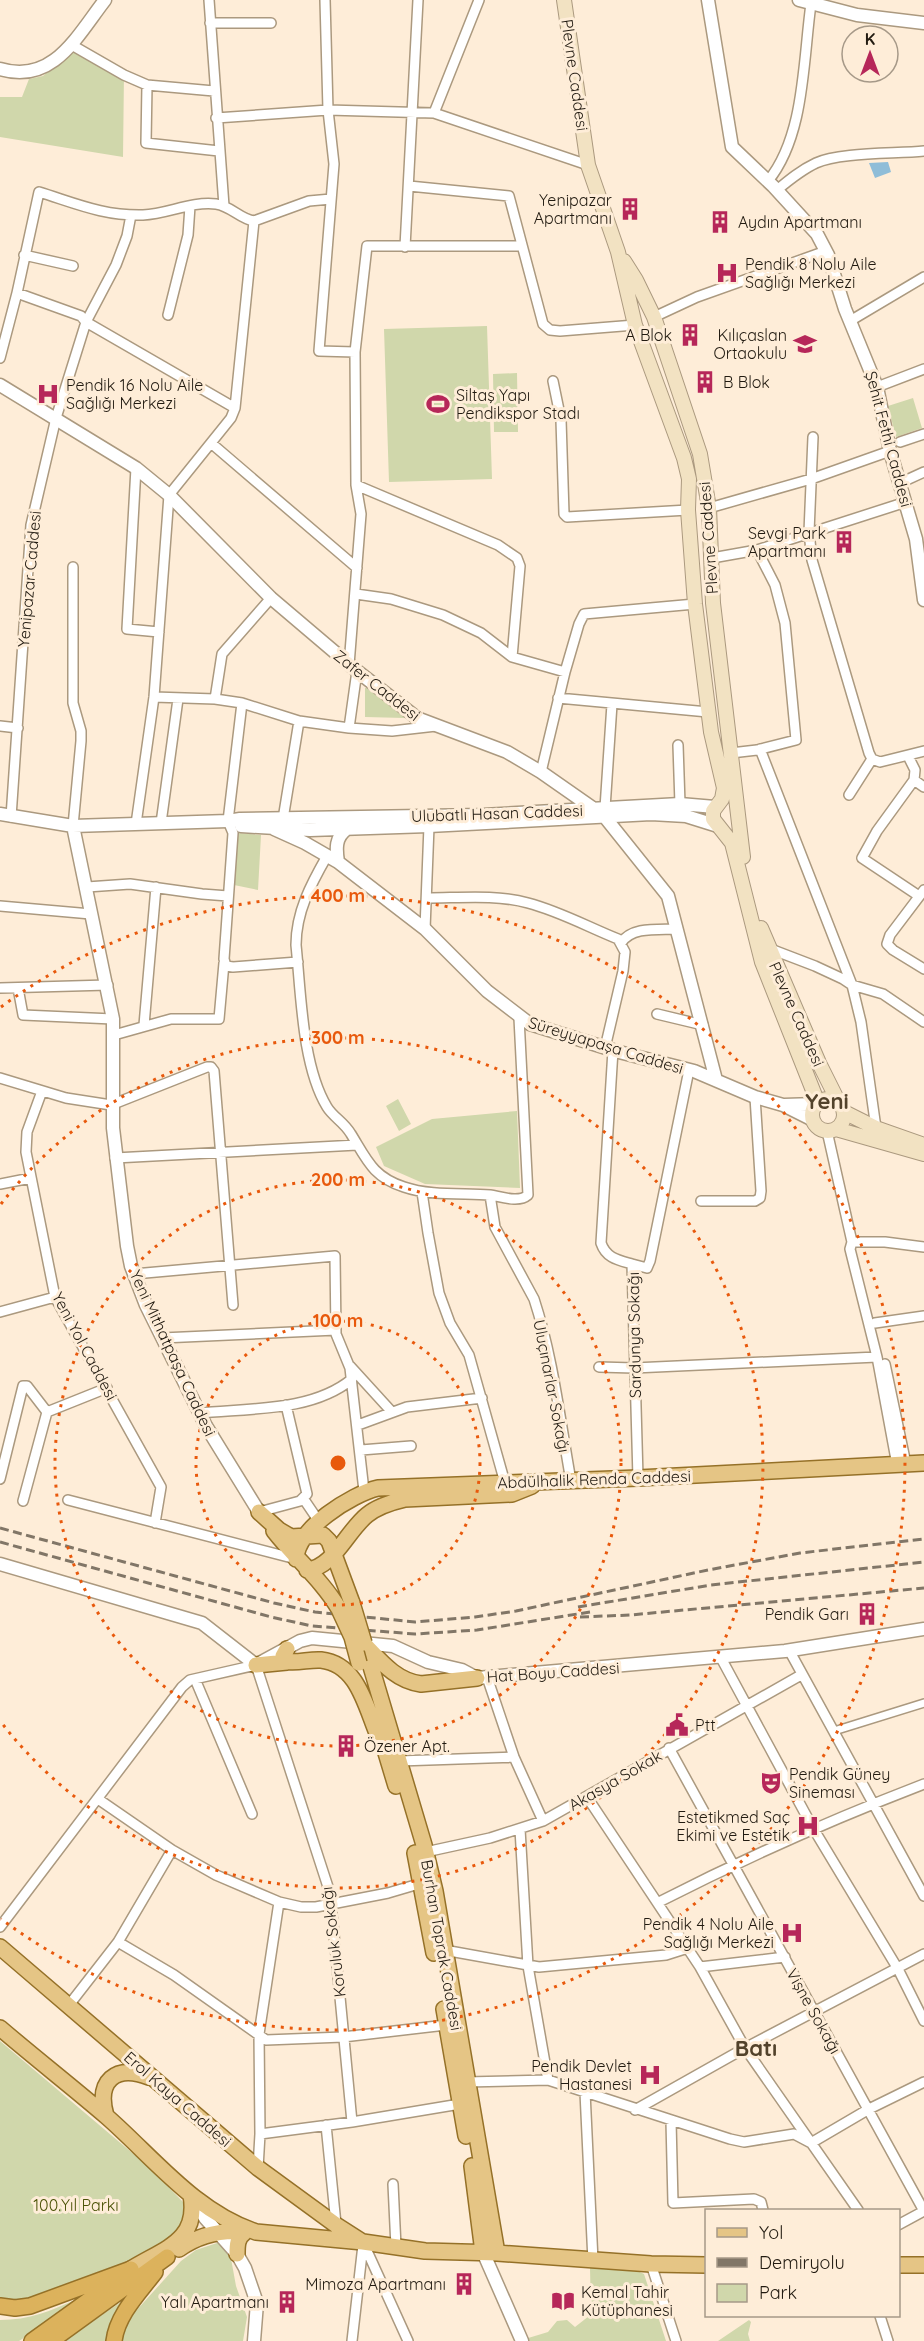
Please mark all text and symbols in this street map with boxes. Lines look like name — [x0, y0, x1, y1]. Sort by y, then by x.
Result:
street label: Plevne Caddesi — [557, 18, 593, 132]
north arrow — [840, 24, 900, 84]
text: K — [865, 29, 875, 49]
place label: Yenipazar Apartmanı — [534, 190, 612, 228]
building icon: Yenipazar Apartmanı — [617, 196, 643, 222]
building icon: Aydın Apartmanı — [707, 209, 733, 235]
place label: Aydın Apartmanı — [738, 212, 862, 232]
place label: Pendik 8 Nolu Aile Sağlığı Merkezi — [745, 254, 876, 292]
hospital icon: Pendik 8 Nolu Aile Sağlığı Merkezi — [714, 260, 740, 286]
building icon: A Blok — [677, 322, 703, 348]
place label: A Blok — [625, 325, 672, 345]
place label: Kılıçaslan Ortaokulu — [714, 325, 787, 363]
school or university icon: Kılıçaslan Ortaokulu — [792, 331, 818, 357]
building icon: B Blok — [692, 369, 718, 395]
street label: Şehit Fethi Caddesi — [861, 369, 917, 509]
place label: B Blok — [723, 372, 770, 392]
place label: Pendik 16 Nolu Aile Sağlığı Merkezi — [66, 375, 203, 413]
hospital icon: Pendik 16 Nolu Aile Sağlığı Merkezi — [35, 381, 61, 407]
place label: Siltaş Yapı Pendikspor Stadı — [456, 385, 580, 423]
sports icon: Siltaş Yapı Pendikspor Stadı — [425, 391, 451, 417]
street label: Plevne Caddesi — [694, 481, 722, 595]
street label: Yenipazar Caddesi — [13, 510, 45, 648]
place label: Sevgi Park Apartmanı — [748, 523, 826, 561]
building icon: Sevgi Park Apartmanı — [831, 529, 857, 555]
street label: Zafer Caddesi — [330, 645, 424, 725]
street label: Ulubatlı Hasan Caddesi — [411, 800, 583, 826]
text: 400 m — [311, 884, 365, 907]
street label: Plevne Caddesi — [765, 958, 829, 1070]
street label: Süreyyapaşa Caddesi — [526, 1012, 686, 1078]
text: 300 m — [311, 1026, 365, 1049]
district label: Yeni — [805, 1087, 849, 1115]
text: 200 m — [311, 1168, 365, 1191]
street label: Yeni Mithatpaşa Caddesi — [126, 1267, 220, 1439]
street label: Sardunya Sokağı — [623, 1272, 645, 1398]
street label: Yeni Yol Caddesi — [48, 1288, 122, 1404]
text: 100 m — [313, 1309, 363, 1332]
street label: Uluçınarlar Sokağı — [529, 1318, 575, 1454]
centre of rings — [328, 1453, 348, 1473]
street label: Abdülhalik Renda Caddesi — [497, 1466, 691, 1492]
building icon: Pendik Garı — [854, 1601, 880, 1627]
place label: Pendik Garı — [765, 1604, 849, 1624]
street label: Hat Boyu Caddesi — [486, 1657, 620, 1687]
public building icon: Ptt — [664, 1712, 690, 1738]
place label: Ptt — [695, 1715, 716, 1735]
building icon: Özener Apt. — [333, 1733, 359, 1759]
place label: Özener Apt. — [364, 1736, 450, 1756]
street label: Akasya Sokak — [565, 1745, 665, 1815]
place label: Pendik Güney Sineması — [789, 1764, 890, 1802]
theatre icon: Pendik Güney Sineması — [758, 1770, 784, 1796]
place label: Estetikmed Saç Ekimi ve Estetik — [676, 1807, 790, 1845]
hospital icon: Estetikmed Saç Ekimi ve Estetik — [795, 1813, 821, 1839]
street label: Burhan Toprak Caddesi — [417, 1858, 467, 2032]
street label: Koruluk Sokağı — [316, 1886, 350, 1998]
place label: Pendik 4 Nolu Aile Sağlığı Merkezi — [643, 1914, 774, 1952]
hospital icon: Pendik 4 Nolu Aile Sağlığı Merkezi — [779, 1920, 805, 1946]
street label: Vişne Sokağı — [782, 1965, 846, 2057]
district label: Batı — [735, 2034, 777, 2062]
street label: Erol Kaya Caddesi — [120, 2047, 236, 2151]
place label: Pendik Devlet Hastanesi — [531, 2056, 632, 2094]
hospital icon: Pendik Devlet Hastanesi — [637, 2062, 663, 2088]
park label: 100.Yıl Parkı — [33, 2195, 119, 2215]
legend — [705, 2209, 900, 2317]
text: Yol — [759, 2221, 783, 2244]
text: Demiryolu — [759, 2251, 845, 2274]
building icon: Mimoza Apartmanı — [451, 2271, 477, 2297]
place label: Mimoza Apartmanı — [305, 2274, 446, 2294]
text: Park — [759, 2281, 797, 2304]
place label: Kemal Tahir Kütüphanesi — [581, 2282, 673, 2320]
library icon: Kemal Tahir Kütüphanesi — [550, 2288, 576, 2314]
building icon: Yalı Apartmanı — [274, 2289, 300, 2315]
place label: Yalı Apartmanı — [161, 2292, 269, 2312]

